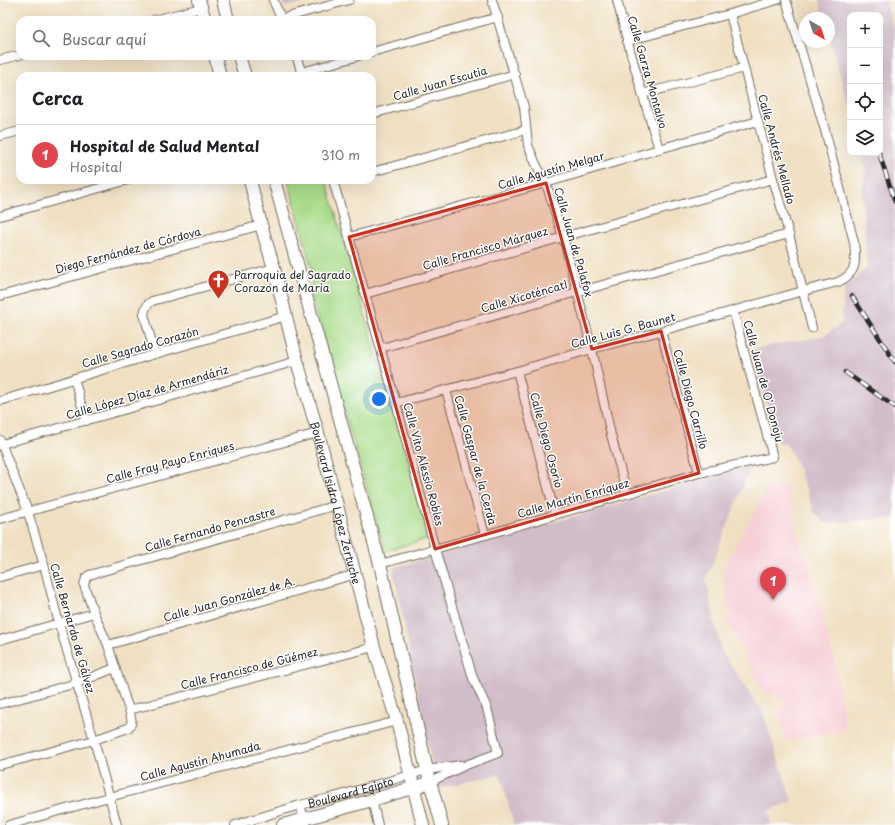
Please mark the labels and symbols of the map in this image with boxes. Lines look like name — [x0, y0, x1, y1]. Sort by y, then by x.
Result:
north arrow — [799, 12, 835, 48]
street label: Calle Garza Montalvo — [624, 14, 672, 130]
street label: Calle Juan Escutia — [391, 61, 489, 105]
street label: Calle Andrés Mellado — [754, 92, 800, 206]
street label: Calle Agustín Melgar — [496, 147, 606, 193]
street label: Calle Juan de Palafox — [550, 185, 598, 299]
street label: Diego Fernández de Córdova — [53, 222, 203, 278]
street label: Calle Francisco Márquez — [420, 222, 550, 274]
place label: Parroquia del Sagrado Corazon de Maria — [234, 266, 351, 296]
church icon: Parroquia del Sagrado Corazon de Maria — [206, 267, 232, 300]
street label: Calle Xicoténcatl — [479, 275, 569, 317]
street label: Calle Luis G. Baunet — [569, 308, 678, 352]
street label: Calle Juan de O' Donoju — [740, 318, 788, 444]
street label: Calle Sagrado Corazón — [80, 322, 200, 372]
street label: Calle Diego Carrillo — [669, 347, 713, 451]
street label: Calle López Díaz de Armendáriz — [64, 361, 230, 423]
your location — [369, 389, 389, 409]
street label: Calle Diego Osorio — [526, 390, 568, 490]
street label: Calle Gaspar de la Cerda — [450, 393, 502, 527]
street label: Calle Vito Alessio Robles — [399, 400, 449, 528]
street label: Boulevard Isidro López Zertuche — [307, 419, 366, 586]
street label: Calle Fray Payo Enriques — [104, 437, 236, 487]
street label: Calle Martín Enríquez — [515, 474, 631, 522]
street label: Calle Fernando Pencastre — [143, 502, 277, 556]
street label: Calle Bernardo de Gálvez — [46, 561, 100, 695]
pin: 1 — [760, 567, 786, 600]
street label: Calle Juan González de A. — [161, 572, 297, 626]
street label: Calle Francisco de Güémez — [179, 643, 319, 693]
street label: Calle Agustín Ahumada — [138, 737, 262, 785]
street label: Boulevard Egipto — [306, 772, 395, 811]

